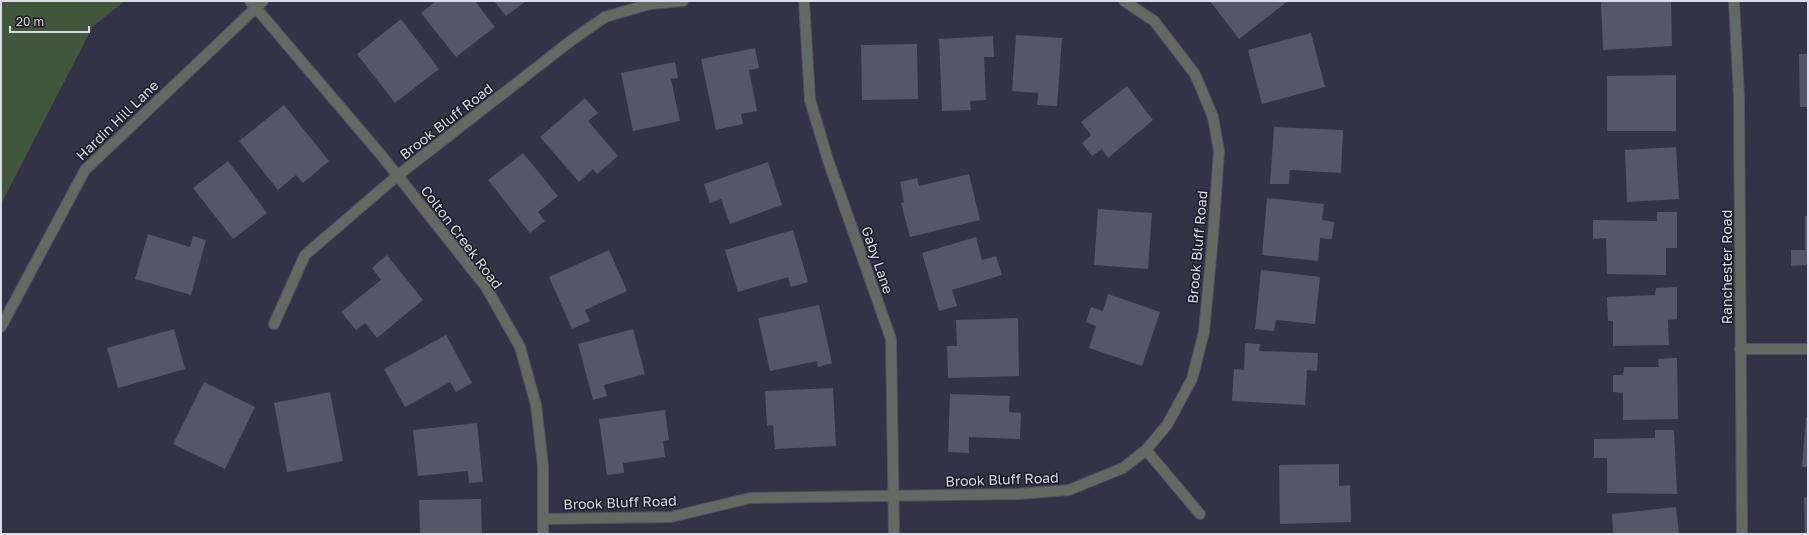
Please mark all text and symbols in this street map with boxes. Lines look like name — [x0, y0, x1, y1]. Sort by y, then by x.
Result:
scale bar — [10, 8, 89, 34]
text: 20 m — [16, 14, 44, 29]
street label: Hardin Hill Lane — [72, 76, 162, 164]
street label: Brook Bluff Road — [396, 79, 496, 163]
street label: Colton Creek Road — [418, 182, 506, 292]
street label: Brook Bluff Road — [1184, 190, 1210, 304]
street label: Ranchester Road — [1718, 210, 1735, 324]
street label: Gaby Lane — [859, 224, 897, 296]
street label: Brook Bluff Road — [945, 469, 1059, 489]
street label: Brook Bluff Road — [563, 492, 677, 512]

